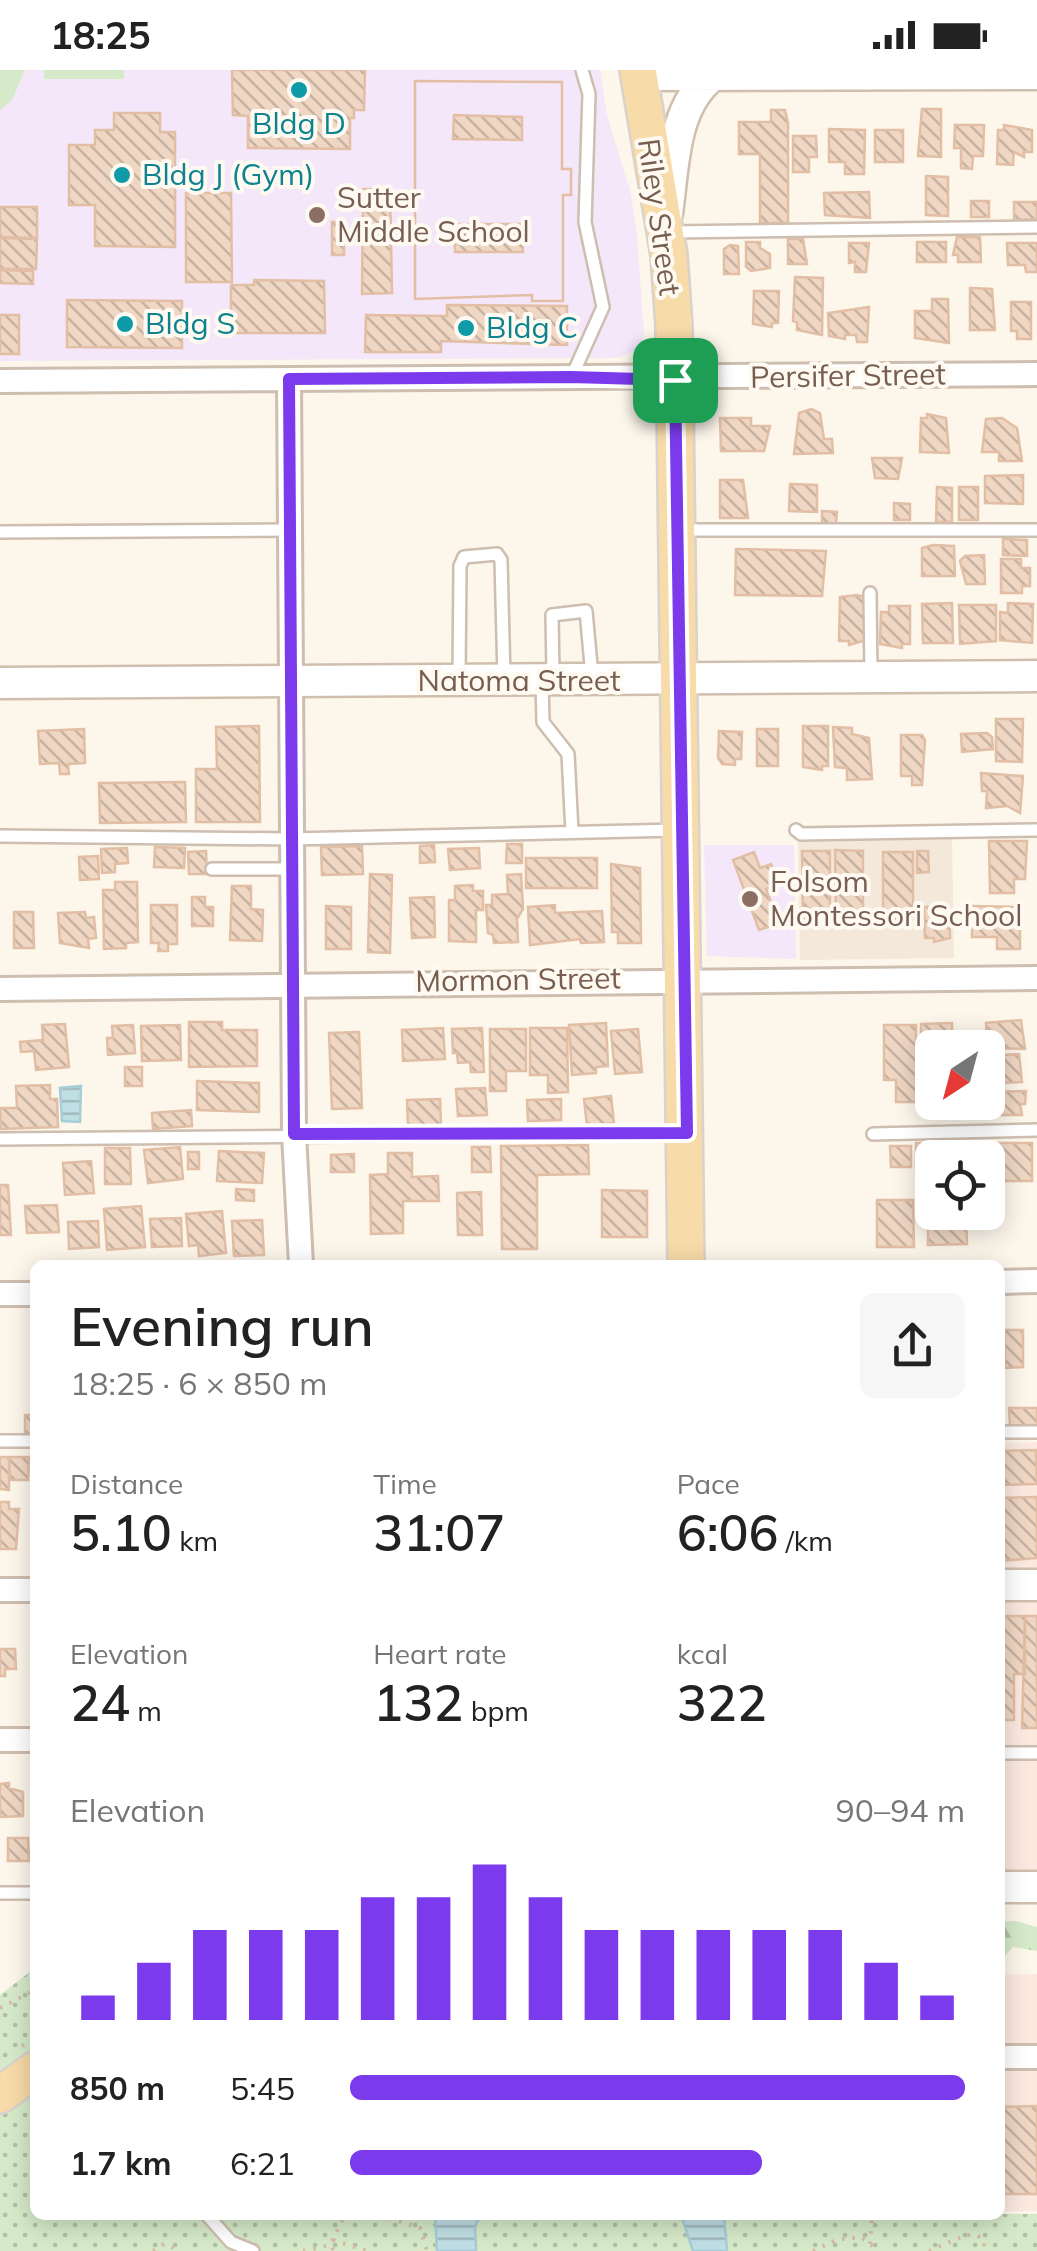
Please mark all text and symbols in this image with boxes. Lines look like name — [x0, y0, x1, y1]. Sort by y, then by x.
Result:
text: 18:25 — [50, 11, 151, 59]
marker: Bldg D — [288, 79, 310, 101]
place label: Bldg D — [252, 104, 346, 142]
street label: Riley Street — [630, 136, 690, 298]
place label: Bldg J (Gym) — [142, 155, 314, 193]
marker: Bldg J (Gym) — [111, 164, 133, 186]
place label: Sutter Middle School — [337, 178, 530, 250]
marker: Sutter Middle School — [306, 204, 328, 226]
place label: Bldg S — [145, 304, 235, 342]
place label: Bldg C — [486, 308, 578, 346]
marker: Bldg S — [114, 313, 136, 335]
marker: Bldg C — [455, 317, 477, 339]
pin — [633, 338, 718, 423]
icon: arrive — [648, 353, 703, 408]
street label: Persifer Street — [750, 354, 946, 396]
street label: Natoma Street — [417, 661, 621, 699]
place label: Folsom Montessori School — [770, 862, 1022, 934]
marker: Folsom Montessori School — [739, 888, 761, 910]
street label: Mormon Street — [415, 958, 621, 1000]
north arrow — [915, 1030, 1005, 1120]
map controls — [915, 1030, 1005, 1230]
button: locate — [915, 1140, 1005, 1230]
text: Evening run — [70, 1291, 374, 1360]
button: share — [860, 1293, 965, 1398]
text: 18:25 · 6 × 850 m — [70, 1363, 327, 1403]
text: Distance — [70, 1466, 183, 1501]
text: Time — [373, 1466, 437, 1501]
text: Pace — [677, 1466, 740, 1501]
text: 5.10 — [70, 1501, 172, 1564]
text: 31:07 — [373, 1501, 505, 1564]
text: 6:06 — [677, 1501, 779, 1564]
text: km — [172, 1523, 218, 1558]
text: /km — [779, 1523, 833, 1558]
text: Elevation — [70, 1636, 188, 1671]
text: Heart rate — [373, 1636, 507, 1671]
text: kcal — [677, 1636, 728, 1671]
text: 24 — [70, 1671, 130, 1734]
text: 132 — [373, 1671, 463, 1734]
text: 322 — [677, 1671, 767, 1734]
text: m — [130, 1693, 162, 1728]
text: bpm — [463, 1693, 529, 1728]
text: Elevation — [70, 1790, 205, 1830]
text: 90–94 m — [836, 1790, 965, 1830]
text: 850 m — [70, 2068, 165, 2108]
text: 5:45 — [230, 2068, 295, 2108]
text: 1.7 km — [70, 2143, 172, 2183]
text: 6:21 — [230, 2143, 295, 2183]

